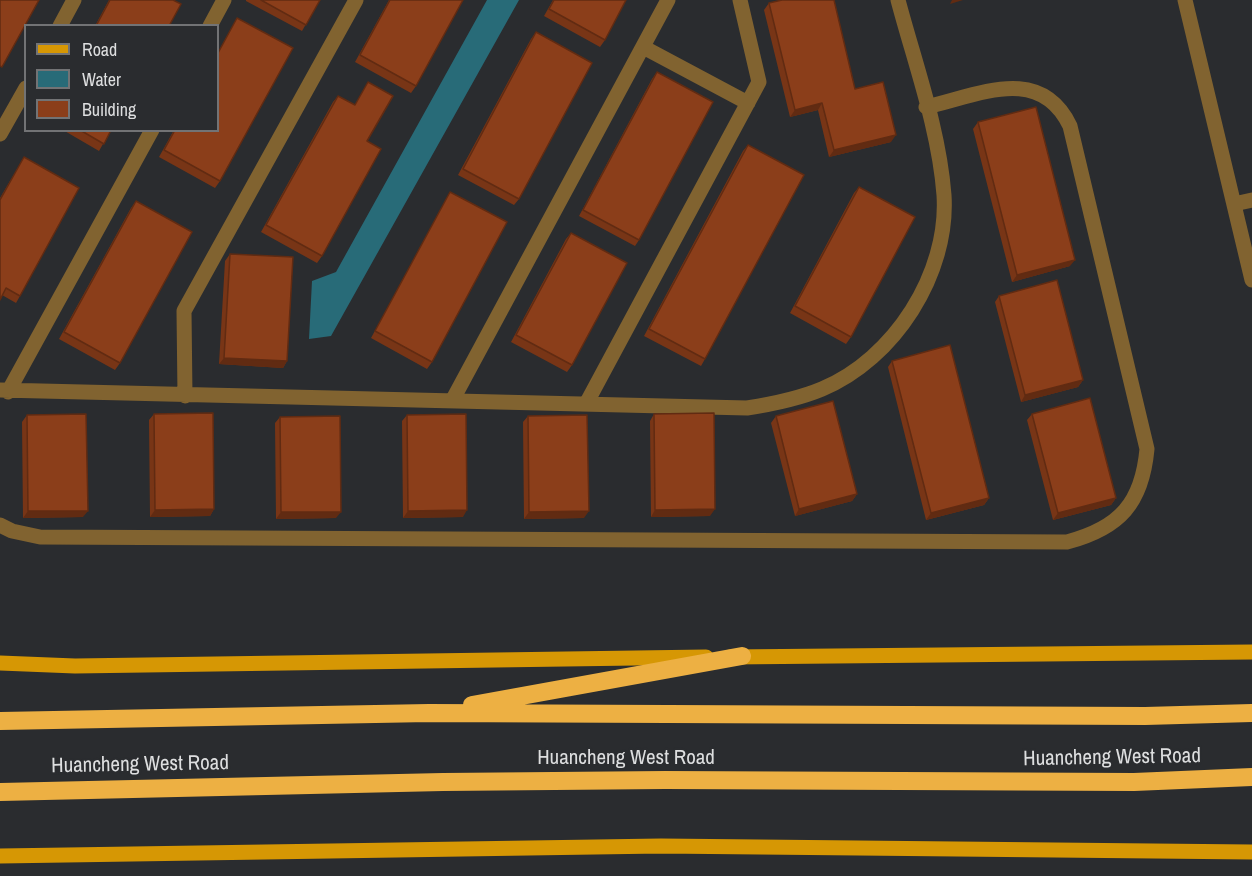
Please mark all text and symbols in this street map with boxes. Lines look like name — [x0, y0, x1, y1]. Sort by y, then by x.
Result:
legend — [24, 24, 219, 132]
text: Road — [82, 37, 117, 62]
text: Water — [82, 67, 121, 92]
text: Building — [82, 97, 136, 122]
street label: Huancheng West Road — [1023, 744, 1201, 772]
street label: Huancheng West Road — [537, 745, 715, 771]
street label: Huancheng West Road — [51, 751, 229, 779]

